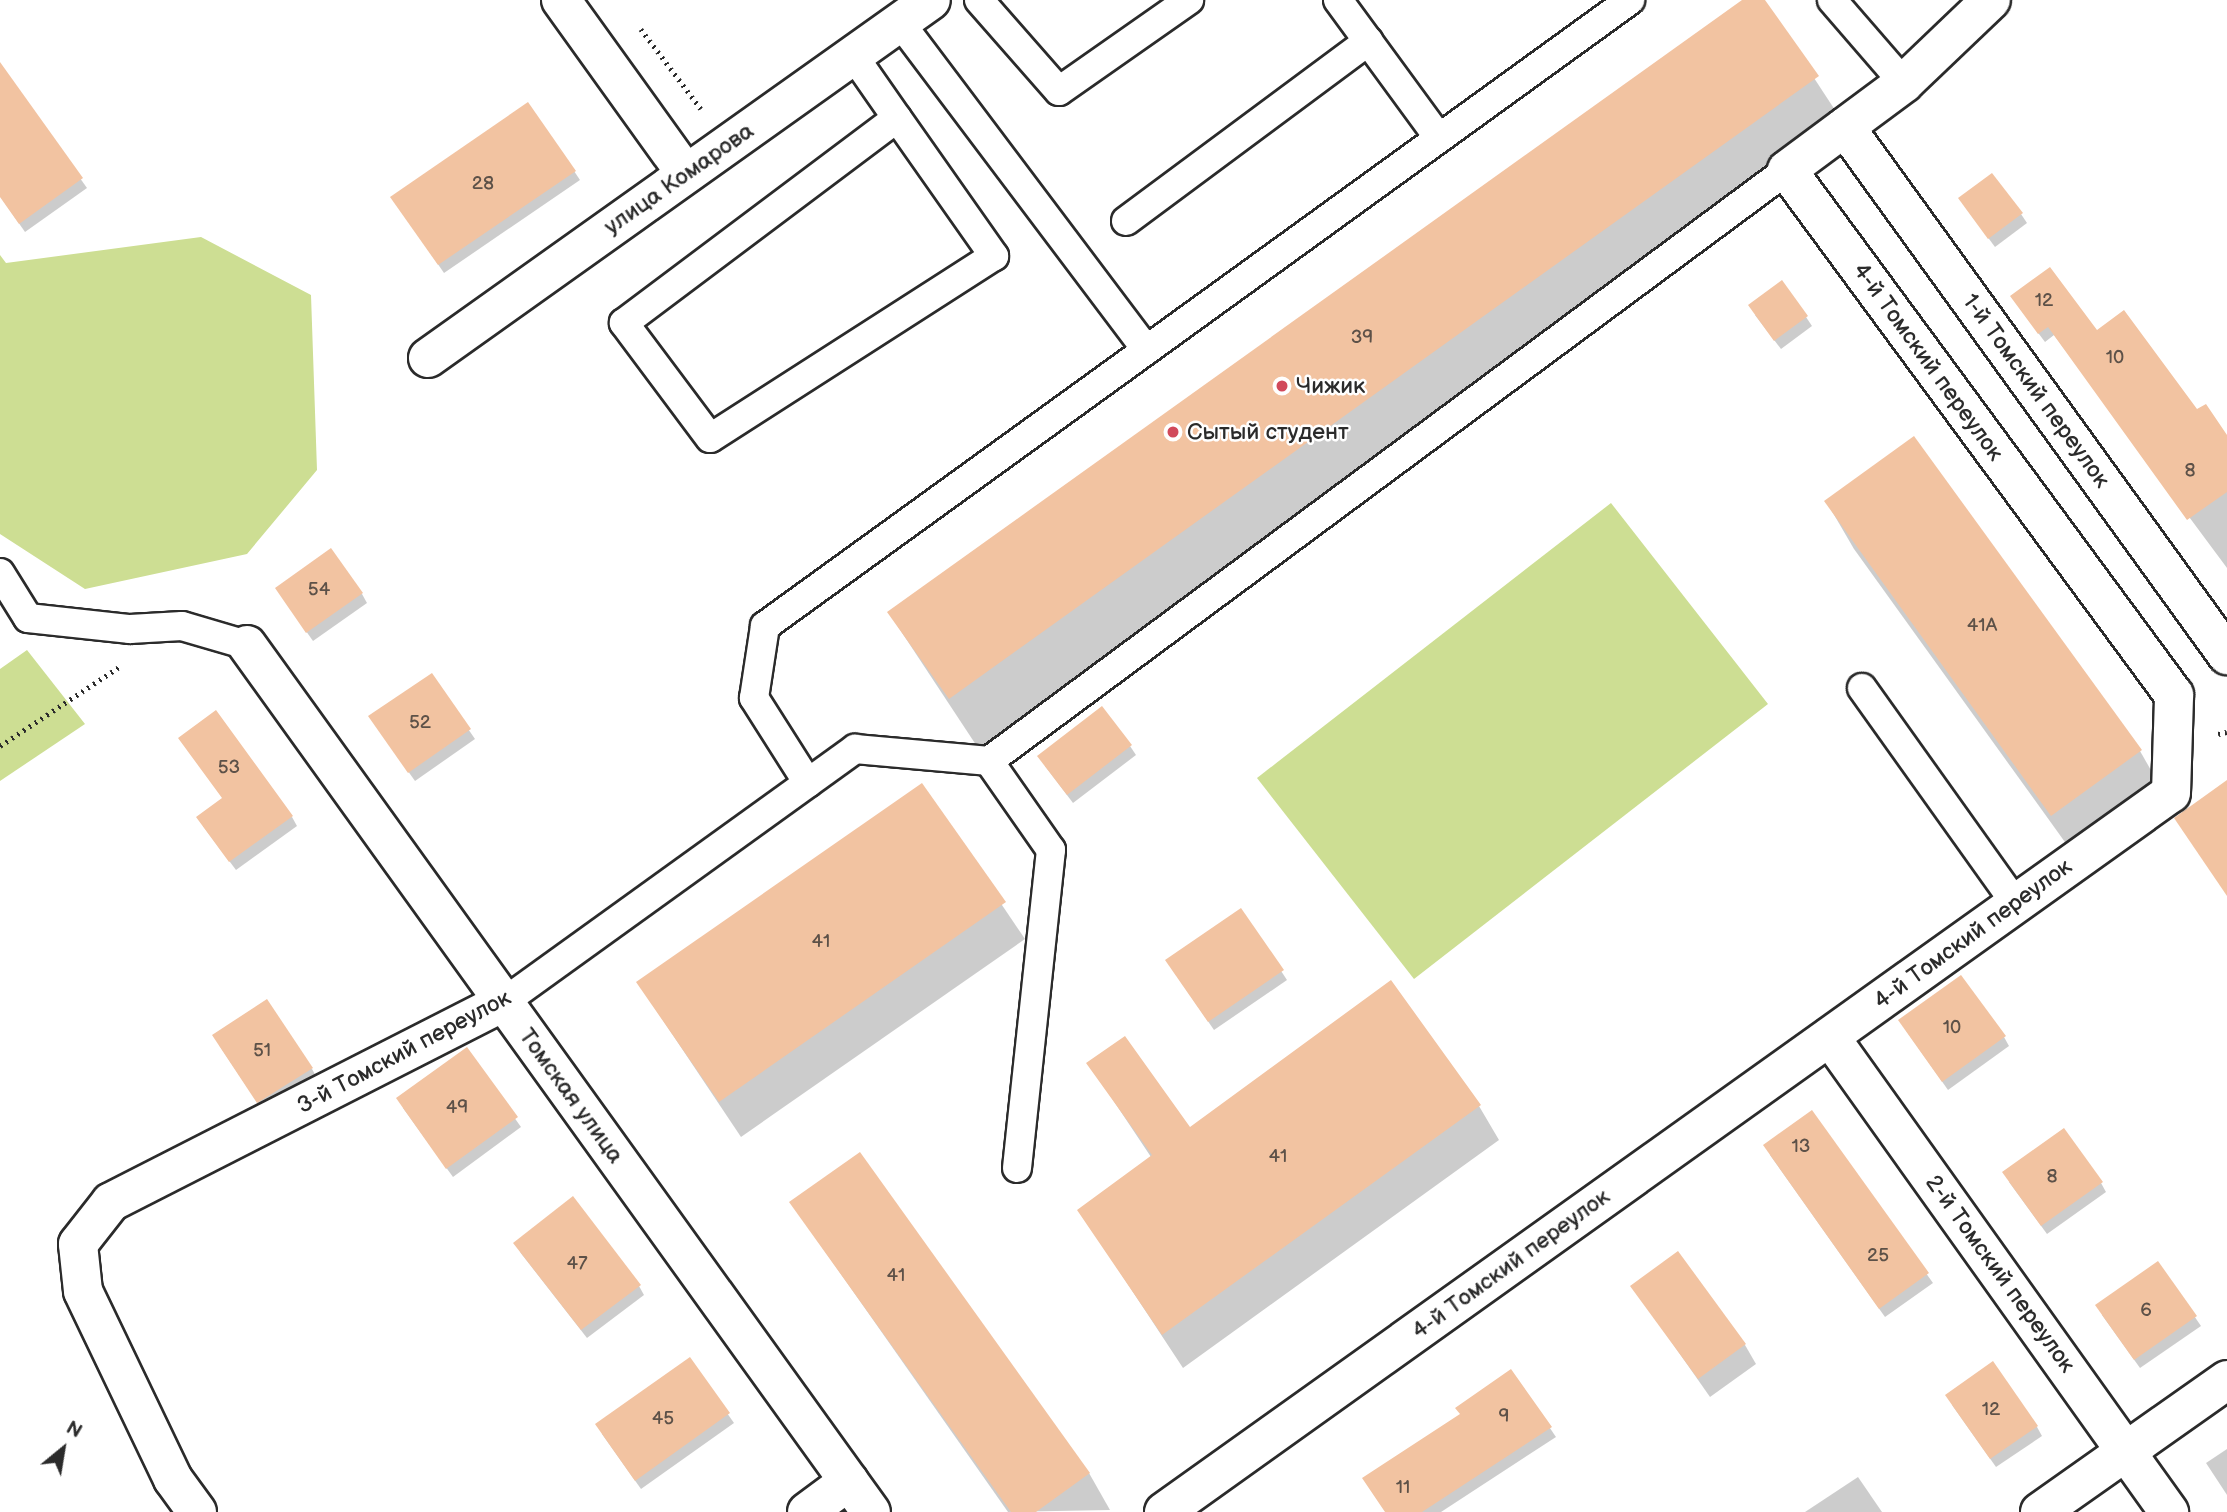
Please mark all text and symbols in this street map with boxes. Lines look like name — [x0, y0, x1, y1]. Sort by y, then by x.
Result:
street label: улица Комарова — [599, 117, 759, 241]
house number: 28 — [472, 173, 494, 195]
street label: 4-й Томский переулок — [1847, 258, 2009, 466]
street label: 1-й Томский переулок — [1956, 289, 2116, 493]
house number: 12 — [2035, 290, 2053, 312]
house number: 39 — [1351, 327, 1373, 349]
house number: 10 — [2106, 347, 2124, 369]
place label: Чижик — [1296, 372, 1365, 400]
marker: Чижик — [1274, 378, 1290, 394]
place label: Сытый студент — [1187, 418, 1349, 446]
marker: Сытый студент — [1165, 424, 1181, 440]
house number: 8 — [2184, 460, 2196, 482]
house number: 54 — [308, 579, 330, 601]
house number: 41А — [1967, 615, 1997, 637]
house number: 52 — [409, 712, 431, 734]
house number: 53 — [218, 757, 240, 779]
street label: 4-й Томский переулок — [1869, 853, 2077, 1015]
house number: 41 — [812, 931, 830, 953]
street label: 3-й Томский переулок — [292, 984, 516, 1120]
house number: 10 — [1943, 1017, 1961, 1039]
street label: Томская улица — [513, 1023, 629, 1169]
house number: 51 — [253, 1040, 271, 1062]
house number: 49 — [446, 1097, 468, 1119]
house number: 13 — [1791, 1136, 1811, 1158]
house number: 41 — [1269, 1146, 1287, 1168]
house number: 8 — [2046, 1166, 2058, 1188]
street label: 2-й Томский переулок — [1919, 1170, 2081, 1378]
street label: 4-й Томский переулок — [1407, 1183, 1615, 1345]
house number: 25 — [1867, 1245, 1889, 1267]
house number: 47 — [567, 1253, 587, 1275]
house number: 41 — [887, 1265, 905, 1287]
house number: 6 — [2140, 1300, 2152, 1322]
house number: 12 — [1982, 1399, 2000, 1421]
house number: 9 — [1499, 1406, 1509, 1428]
house number: 45 — [652, 1408, 674, 1430]
north arrow — [28, 1414, 98, 1484]
text: N — [62, 1417, 86, 1444]
house number: 11 — [1396, 1477, 1410, 1499]

